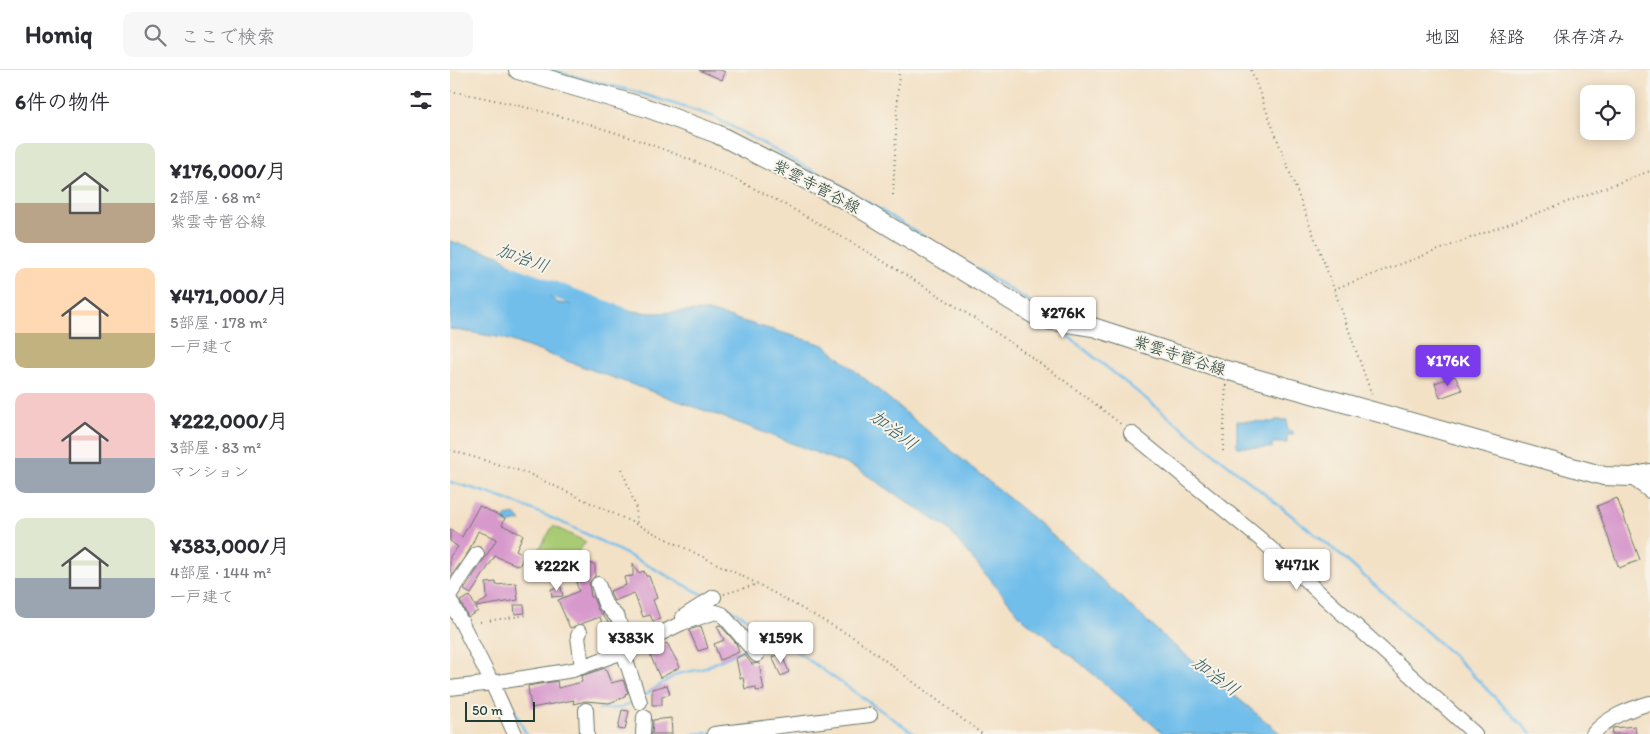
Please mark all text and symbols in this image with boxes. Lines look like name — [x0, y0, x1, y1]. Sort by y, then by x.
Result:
search box — [123, 12, 473, 57]
text: Homiq — [25, 20, 93, 49]
icon: search — [141, 21, 169, 49]
text: ここで検索 — [181, 25, 276, 48]
text: 地図 — [1425, 26, 1461, 48]
text: 経路 — [1489, 26, 1525, 48]
text: 保存済み — [1553, 26, 1625, 48]
map controls — [1580, 85, 1635, 140]
button: locate — [1580, 85, 1635, 140]
icon: filters — [407, 86, 435, 114]
text: 6件の物件 — [15, 89, 110, 114]
street label: 紫雲寺菅谷線 — [770, 156, 864, 217]
text: ¥176,000/月 — [170, 158, 287, 183]
icon: home — [55, 163, 115, 223]
text: 2部屋 · 68 m² — [170, 188, 261, 207]
text: 紫雲寺菅谷線 — [170, 212, 266, 231]
water label: 加治川 — [494, 238, 552, 278]
text: ¥471,000/月 — [170, 283, 288, 308]
icon: home — [55, 288, 115, 348]
pin: ¥276K — [1028, 296, 1098, 339]
text: ¥276K — [1041, 303, 1085, 322]
text: 5部屋 · 178 m² — [170, 313, 268, 332]
street label: 紫雲寺菅谷線 — [1131, 332, 1228, 379]
text: 一戸建て — [170, 337, 234, 356]
pin: ¥176K — [1413, 344, 1483, 387]
text: ¥176K — [1426, 351, 1470, 370]
water label: 加治川 — [866, 405, 922, 455]
text: ¥222,000/月 — [170, 408, 289, 433]
icon: home — [55, 413, 115, 473]
text: 3部屋 · 83 m² — [170, 438, 261, 457]
text: マンション — [170, 462, 249, 481]
text: ¥383,000/月 — [170, 533, 290, 558]
icon: home — [55, 538, 115, 598]
pin: ¥471K — [1262, 548, 1332, 591]
pin: ¥222K — [522, 550, 592, 592]
text: ¥471K — [1275, 555, 1319, 574]
text: ¥222K — [535, 556, 579, 575]
text: 4部屋 · 144 m² — [170, 563, 271, 582]
text: 一戸建て — [170, 587, 234, 606]
pin: ¥383K — [596, 622, 666, 664]
pin: ¥159K — [746, 622, 816, 664]
text: ¥383K — [608, 628, 654, 647]
text: ¥159K — [759, 628, 803, 647]
water label: 加治川 — [1188, 651, 1244, 701]
scale bar — [465, 699, 535, 722]
text: 50 m — [472, 702, 503, 719]

